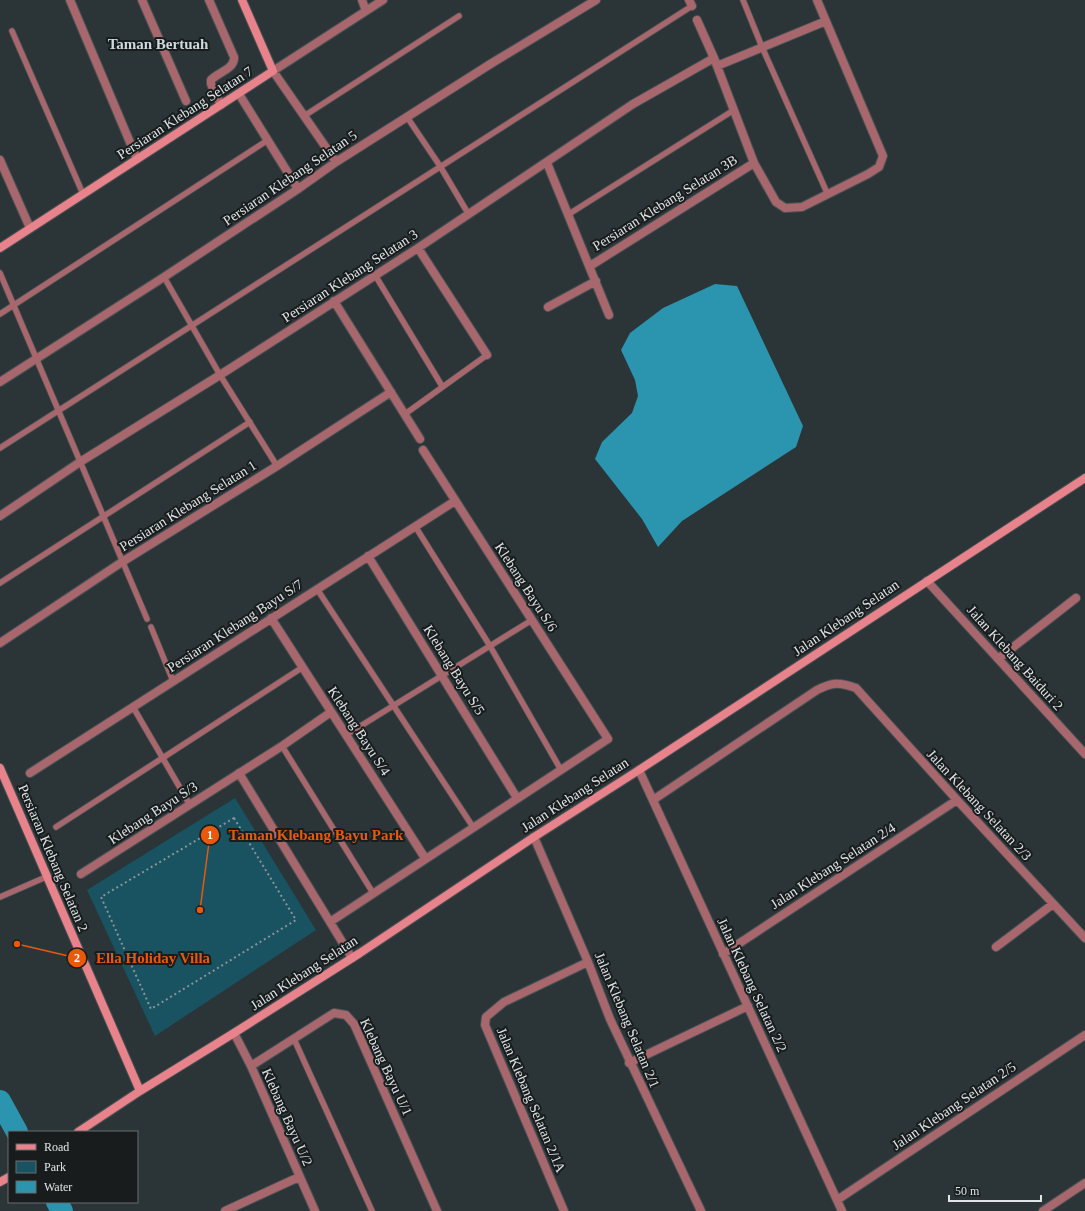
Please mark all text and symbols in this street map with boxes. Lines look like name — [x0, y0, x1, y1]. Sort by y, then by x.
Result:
district label: Taman Bertuah — [108, 36, 209, 52]
street label: Persiaran Klebang Selatan 7 — [115, 64, 255, 162]
street label: Persiaran Klebang Selatan 5 — [220, 128, 360, 228]
street label: Persiaran Klebang Selatan 3B — [590, 152, 740, 254]
street label: Persiaran Klebang Selatan 3 — [280, 227, 420, 325]
street label: Persiaran Klebang Selatan 1 — [117, 458, 259, 554]
street label: Klebang Bayu S/6 — [492, 540, 560, 634]
street label: Persiaran Klebang Bayu S/7 — [165, 577, 305, 675]
street label: Jalan Klebang Selatan — [790, 577, 902, 659]
street label: Jalan Klebang Baiduri 2 — [964, 603, 1066, 713]
street label: Klebang Bayu S/5 — [420, 622, 488, 718]
street label: Klebang Bayu S/4 — [325, 684, 393, 778]
street label: Jalan Klebang Selatan 2/3 — [924, 747, 1034, 863]
street label: Jalan Klebang Selatan — [519, 755, 631, 835]
street label: Klebang Bayu S/3 — [106, 779, 200, 847]
street label: Persiaran Klebang Selatan 2 — [15, 782, 91, 934]
street label: Jalan Klebang Selatan 2/4 — [768, 820, 898, 912]
callout: Taman Klebang Bayu Park — [200, 822, 411, 849]
text: Taman Klebang Bayu Park — [229, 827, 404, 843]
text: 1 — [207, 828, 213, 842]
street label: Jalan Klebang Selatan 2/2 — [714, 916, 790, 1054]
street label: Jalan Klebang Selatan — [248, 933, 360, 1013]
callout: Ella Holiday Villa — [67, 944, 218, 971]
text: Ella Holiday Villa — [96, 950, 211, 966]
street label: Jalan Klebang Selatan 2/1 — [592, 950, 662, 1090]
text: 2 — [74, 951, 80, 965]
street label: Klebang Bayu U/1 — [357, 1016, 415, 1118]
street label: Jalan Klebang Selatan 2/1A — [494, 1025, 569, 1176]
street label: Jalan Klebang Selatan 2/5 — [889, 1059, 1019, 1153]
street label: Klebang Bayu U/2 — [259, 1066, 315, 1168]
legend — [8, 1131, 138, 1203]
text: Road — [44, 1140, 69, 1154]
text: Park — [44, 1160, 66, 1174]
scale bar — [949, 1177, 1041, 1203]
text: Water — [44, 1180, 72, 1194]
text: 50 m — [955, 1184, 980, 1198]

